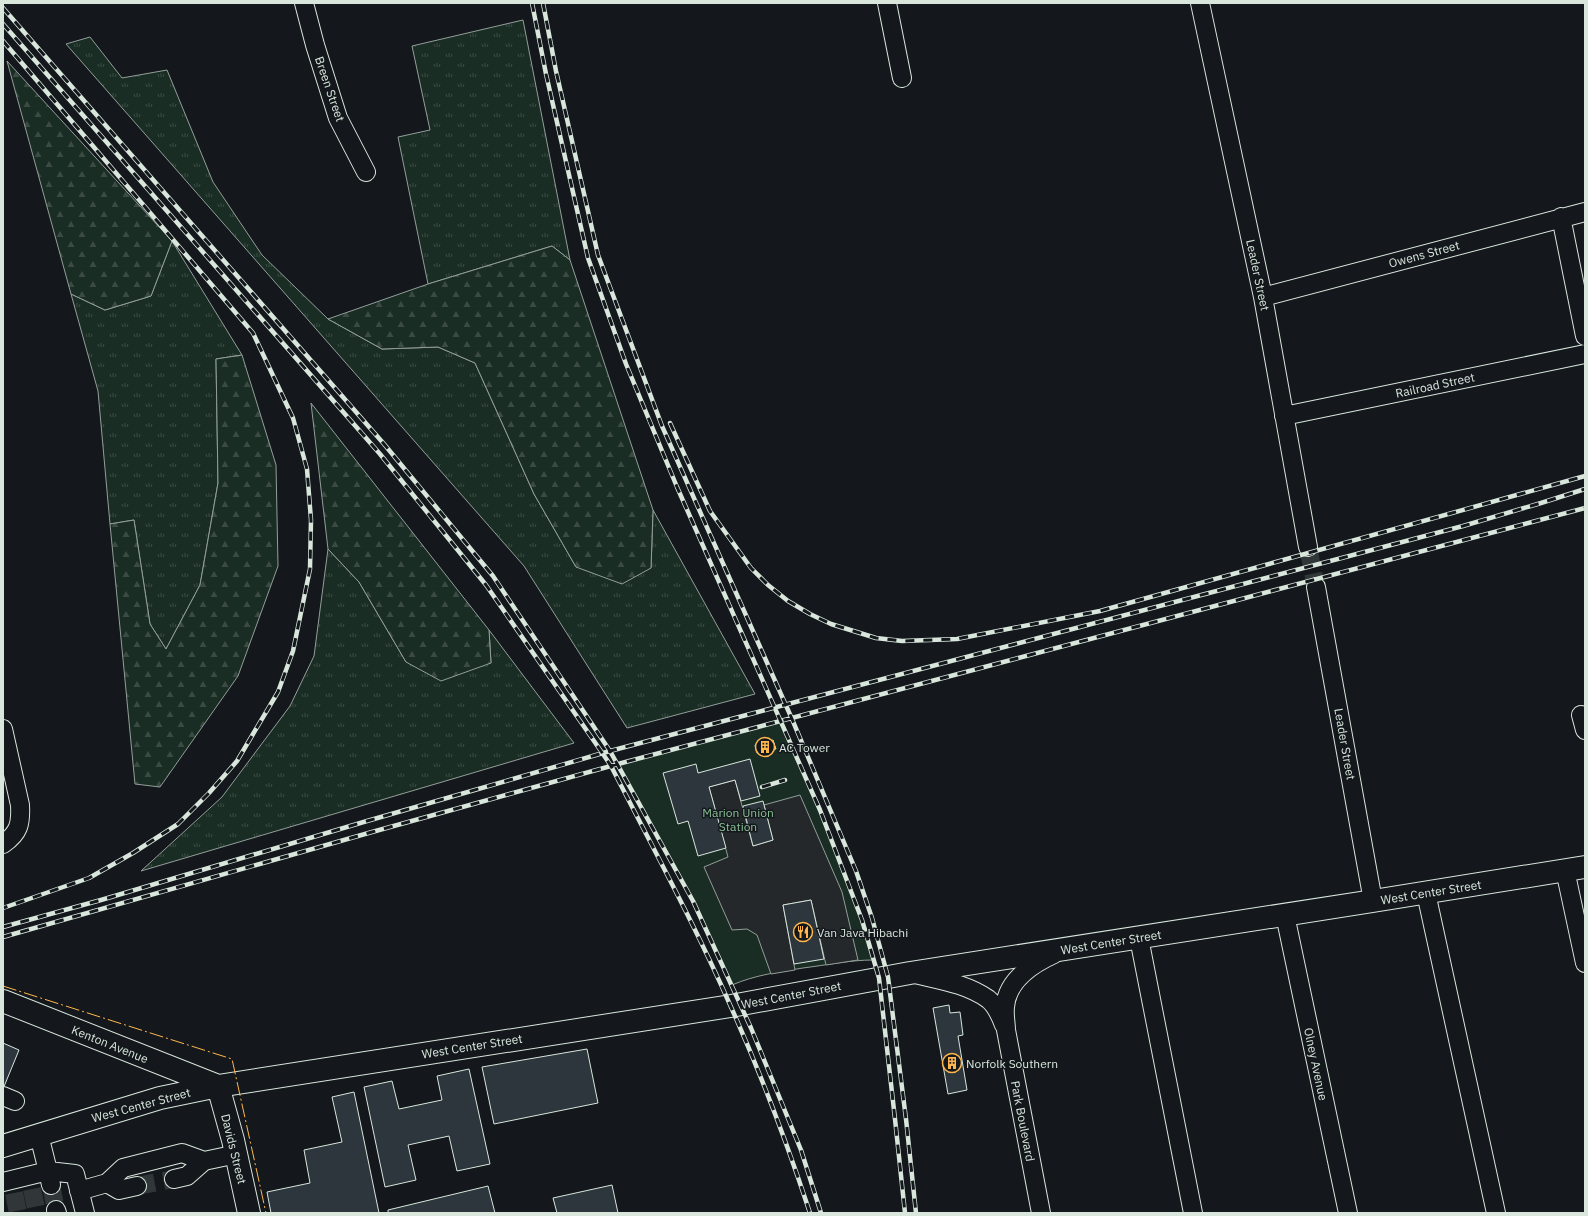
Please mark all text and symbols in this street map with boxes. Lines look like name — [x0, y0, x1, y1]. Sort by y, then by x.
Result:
street label: Breen Street — [312, 54, 348, 124]
street label: Owens Street — [1387, 237, 1461, 271]
street label: Leader Street — [1243, 238, 1273, 312]
street label: Railroad Street — [1394, 369, 1476, 401]
street label: Leader Street — [1331, 707, 1359, 781]
building icon: AC Tower — [754, 736, 776, 758]
place label: AC Tower — [779, 740, 830, 755]
park label: Marion Union Station — [702, 805, 774, 834]
street label: West Center Street — [1380, 877, 1482, 907]
restaurant icon: Van Java Hibachi — [792, 921, 814, 943]
place label: Van Java Hibachi — [817, 925, 908, 940]
street label: West Center Street — [1060, 927, 1162, 957]
street label: West Center Street — [740, 978, 842, 1012]
street label: Kenton Avenue — [69, 1022, 151, 1066]
street label: Olney Avenue — [1301, 1026, 1331, 1102]
street label: West Center Street — [421, 1031, 523, 1061]
building icon: Norfolk Southern — [941, 1052, 963, 1074]
place label: Norfolk Southern — [966, 1056, 1058, 1071]
street label: Park Boulevard — [1008, 1079, 1038, 1163]
street label: West Center Street — [90, 1085, 192, 1125]
street label: Davids Street — [218, 1112, 250, 1186]

